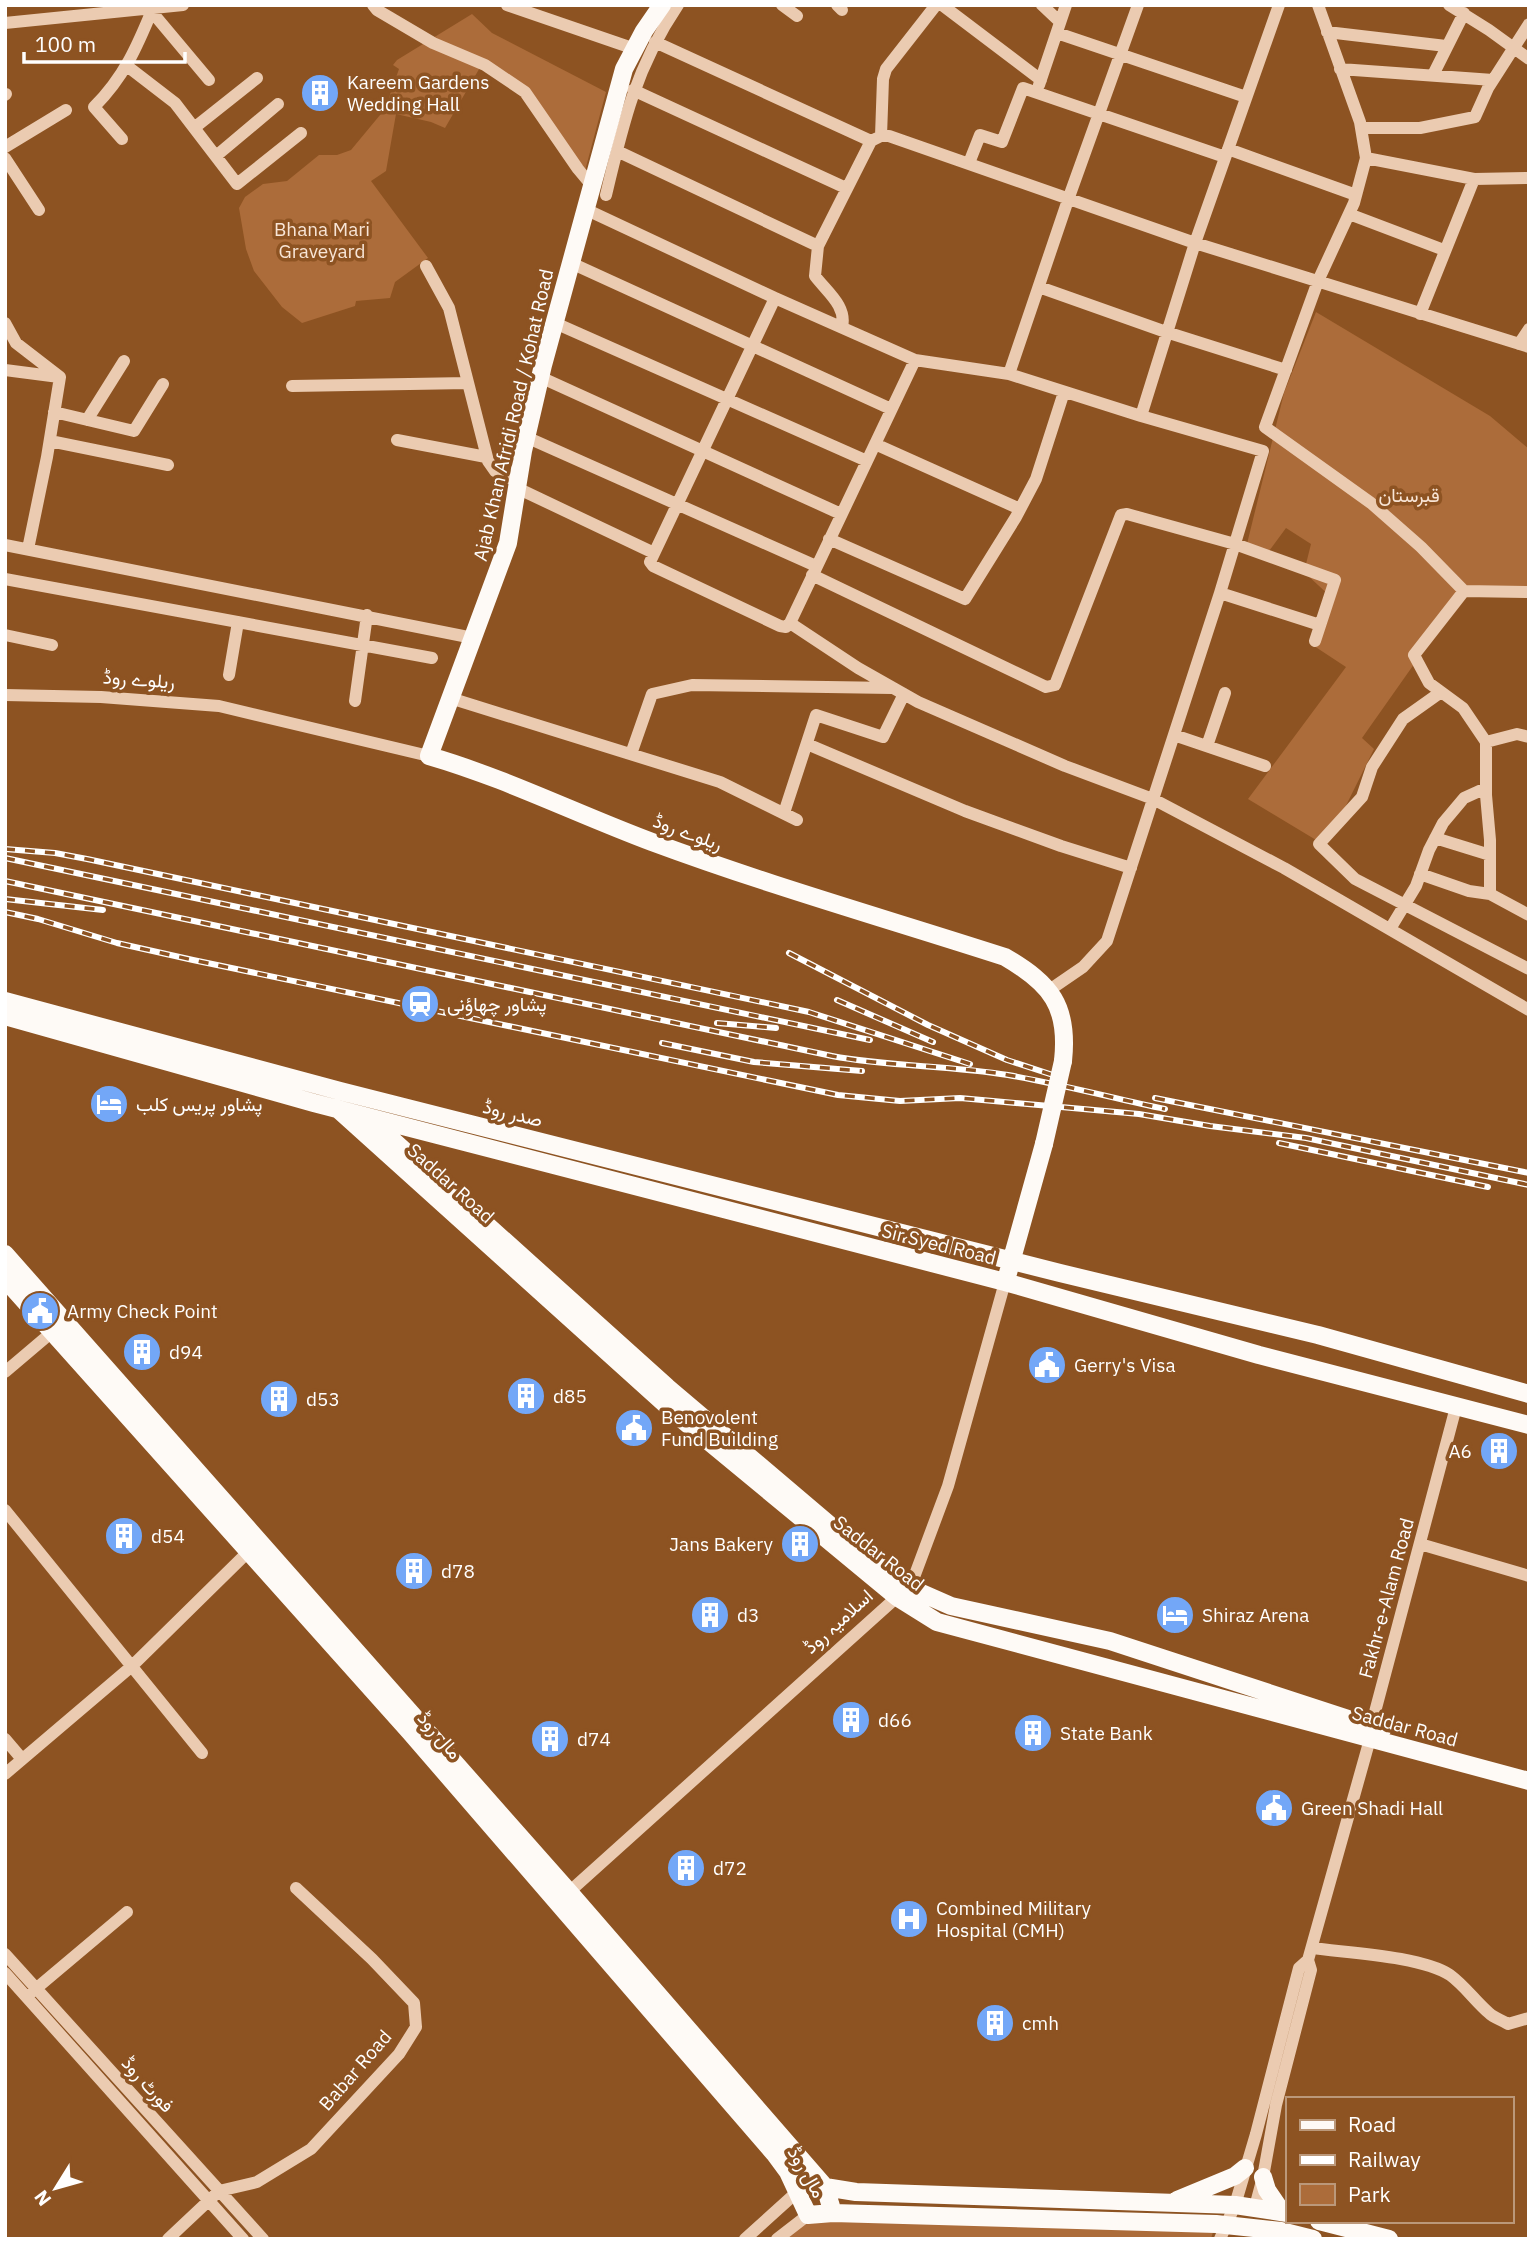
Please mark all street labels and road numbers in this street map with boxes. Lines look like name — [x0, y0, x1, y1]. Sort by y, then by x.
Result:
street label: Ajab Khan Afridi Road / Kohat Road — [468, 267, 558, 563]
street label: ریلوے روڈ — [102, 665, 176, 693]
street label: ریلوے روڈ — [650, 808, 726, 856]
street label: صدر روڈ — [481, 1094, 545, 1132]
street label: Saddar Road — [403, 1138, 499, 1228]
street label: Sir Syed Road — [879, 1218, 999, 1270]
street label: Saddar Road — [829, 1510, 929, 1596]
street label: Fakhr-e-Alam Road — [1353, 1515, 1419, 1681]
street label: اسلامیہ روڈ — [798, 1584, 878, 1658]
street label: Saddar Road — [1349, 1700, 1461, 1752]
street label: مال روڈ — [413, 1706, 467, 1764]
street label: Babar Road — [314, 2025, 396, 2115]
street label: فورٹ روڈ — [117, 2051, 179, 2117]
street label: مال روڈ — [783, 2142, 831, 2202]

